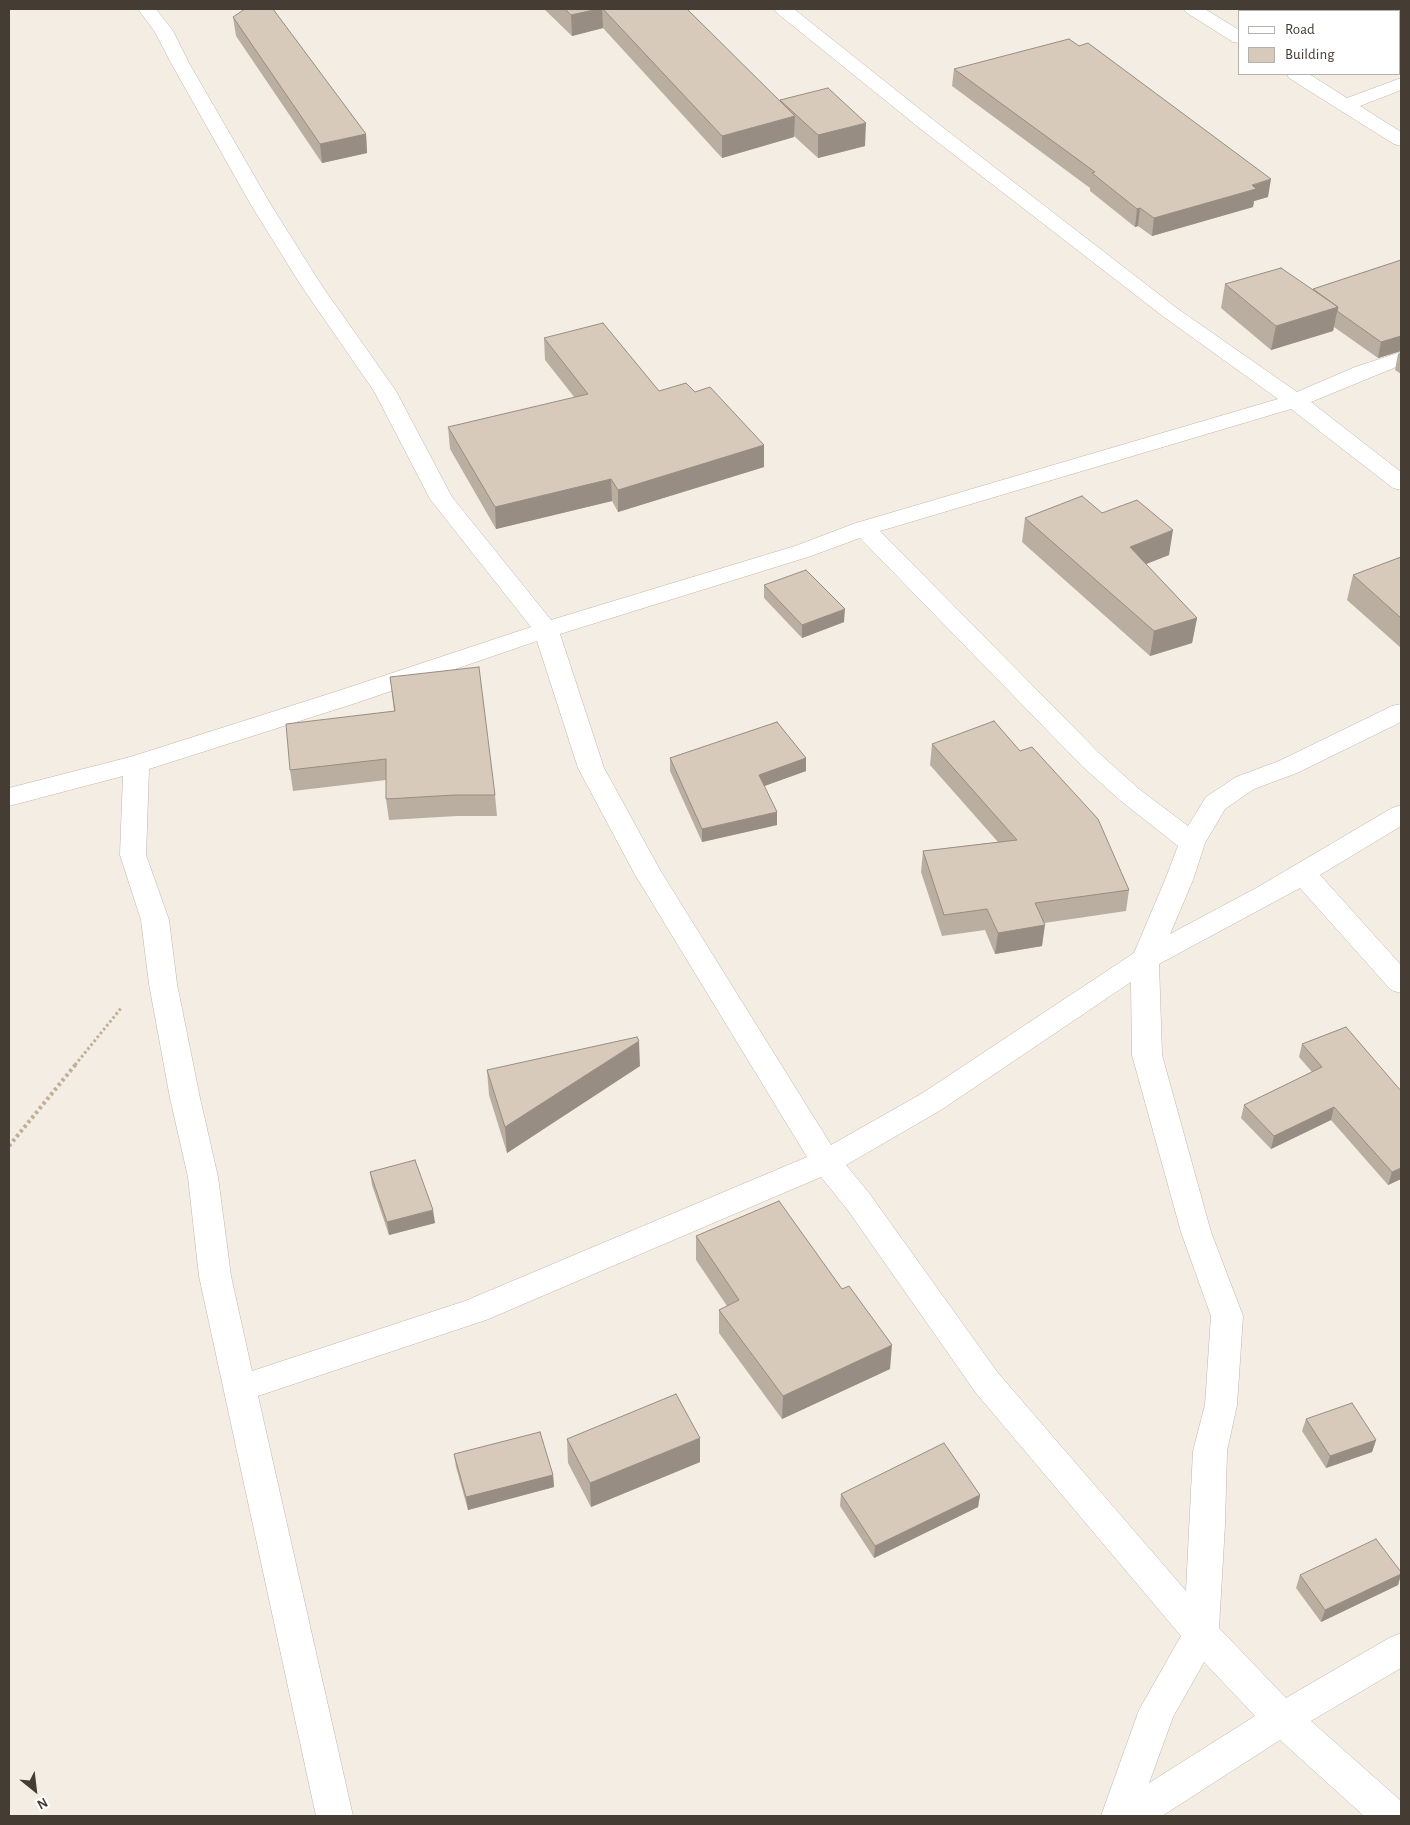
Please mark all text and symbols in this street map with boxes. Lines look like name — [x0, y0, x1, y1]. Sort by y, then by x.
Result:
legend — [1238, 10, 1400, 75]
text: Road — [1285, 22, 1315, 37]
text: Building — [1285, 47, 1335, 62]
north arrow — [10, 1765, 60, 1815]
text: N — [35, 1795, 50, 1812]

